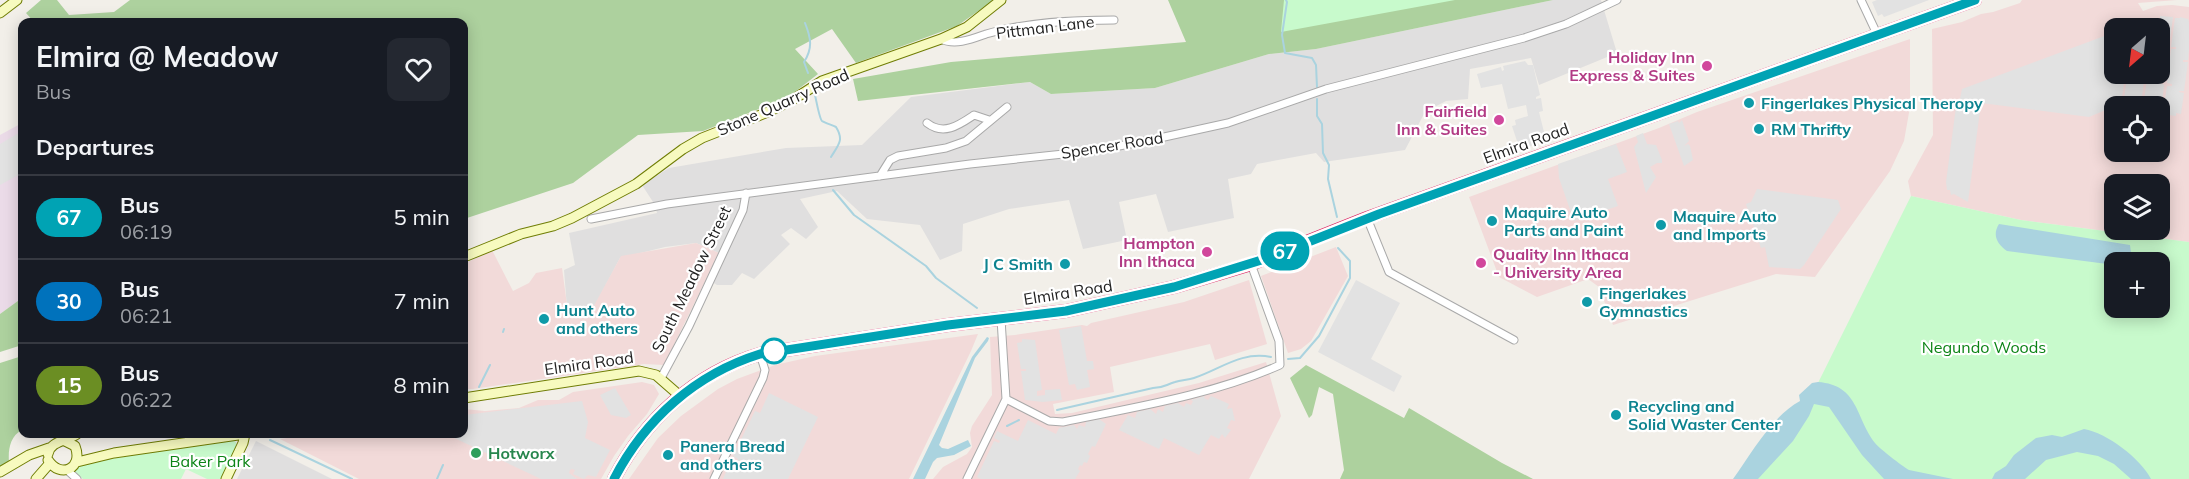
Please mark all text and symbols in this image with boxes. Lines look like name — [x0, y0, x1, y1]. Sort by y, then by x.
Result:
street label: Pittman Lane — [995, 11, 1095, 43]
north arrow — [2104, 18, 2170, 84]
map controls — [2104, 18, 2170, 318]
button: heart — [387, 38, 450, 101]
text: Elmira @ Meadow — [36, 39, 278, 74]
place label: Holiday Inn Express & Suites — [1569, 47, 1695, 85]
marker: Holiday Inn Express & Suites — [1700, 59, 1714, 73]
street label: Stone Quarry Road — [714, 64, 852, 140]
text: Bus — [36, 79, 71, 104]
place label: Fingerlakes Physical Theropy — [1761, 93, 1983, 113]
marker: Fingerlakes Physical Theropy — [1742, 96, 1756, 110]
button: locate — [2104, 96, 2170, 162]
place label: Fairfield Inn & Suites — [1397, 101, 1487, 139]
marker: Fairfield Inn & Suites — [1492, 113, 1506, 127]
street label: Elmira Road — [1480, 118, 1572, 168]
place label: RM Thrifty — [1771, 119, 1851, 139]
marker: RM Thrifty — [1752, 122, 1766, 136]
street label: Spencer Road — [1059, 127, 1165, 163]
text: Departures — [36, 133, 154, 161]
button: layers — [2104, 174, 2170, 240]
text: Bus — [120, 191, 159, 219]
street label: South Meadow Street — [647, 202, 735, 355]
place label: Maquire Auto Parts and Paint — [1504, 202, 1623, 240]
text: 5 min — [394, 203, 450, 231]
text: 67 — [56, 204, 82, 230]
place label: Maquire Auto and Imports — [1673, 206, 1777, 244]
marker: Maquire Auto Parts and Paint — [1485, 214, 1499, 228]
marker: Maquire Auto and Imports — [1654, 218, 1668, 232]
text: 06:19 — [120, 219, 173, 244]
line badge: 67 — [1258, 232, 1312, 270]
place label: Hampton Inn Ithaca — [1119, 233, 1195, 271]
text: 67 — [1272, 238, 1298, 264]
place label: Quality Inn Ithaca - University Area — [1493, 244, 1629, 282]
marker: Hampton Inn Ithaca — [1200, 245, 1214, 259]
button: + — [2104, 252, 2170, 318]
place label: J C Smith — [983, 254, 1053, 274]
marker: Quality Inn Ithaca - University Area — [1474, 256, 1488, 270]
marker: J C Smith — [1058, 257, 1072, 271]
text: Bus — [120, 275, 159, 303]
street label: Elmira Road — [1022, 275, 1114, 309]
place label: Fingerlakes Gymnastics — [1599, 283, 1688, 321]
text: 7 min — [394, 287, 450, 315]
text: 30 — [56, 288, 82, 314]
marker: Fingerlakes Gymnastics — [1580, 295, 1594, 309]
place label: Hunt Auto and others — [556, 300, 638, 338]
text: 06:21 — [120, 303, 173, 328]
marker: Hunt Auto and others — [537, 312, 551, 326]
park label: Negundo Woods — [1922, 337, 2046, 357]
unlabelled marker — [761, 338, 787, 364]
street label: Elmira Road — [543, 347, 635, 379]
text: Bus — [120, 359, 159, 387]
text: 8 min — [394, 371, 450, 399]
text: 15 — [56, 372, 82, 398]
text: 06:22 — [120, 387, 173, 412]
place label: Recycling and Solid Waster Center — [1628, 396, 1781, 434]
marker: Recycling and Solid Waster Center — [1609, 408, 1623, 422]
place label: Panera Bread and others — [680, 436, 785, 474]
place label: Hotworx — [488, 443, 555, 463]
marker: Hotworx — [469, 446, 483, 460]
marker: Panera Bread and others — [661, 448, 675, 462]
park label: Baker Park — [170, 451, 251, 471]

